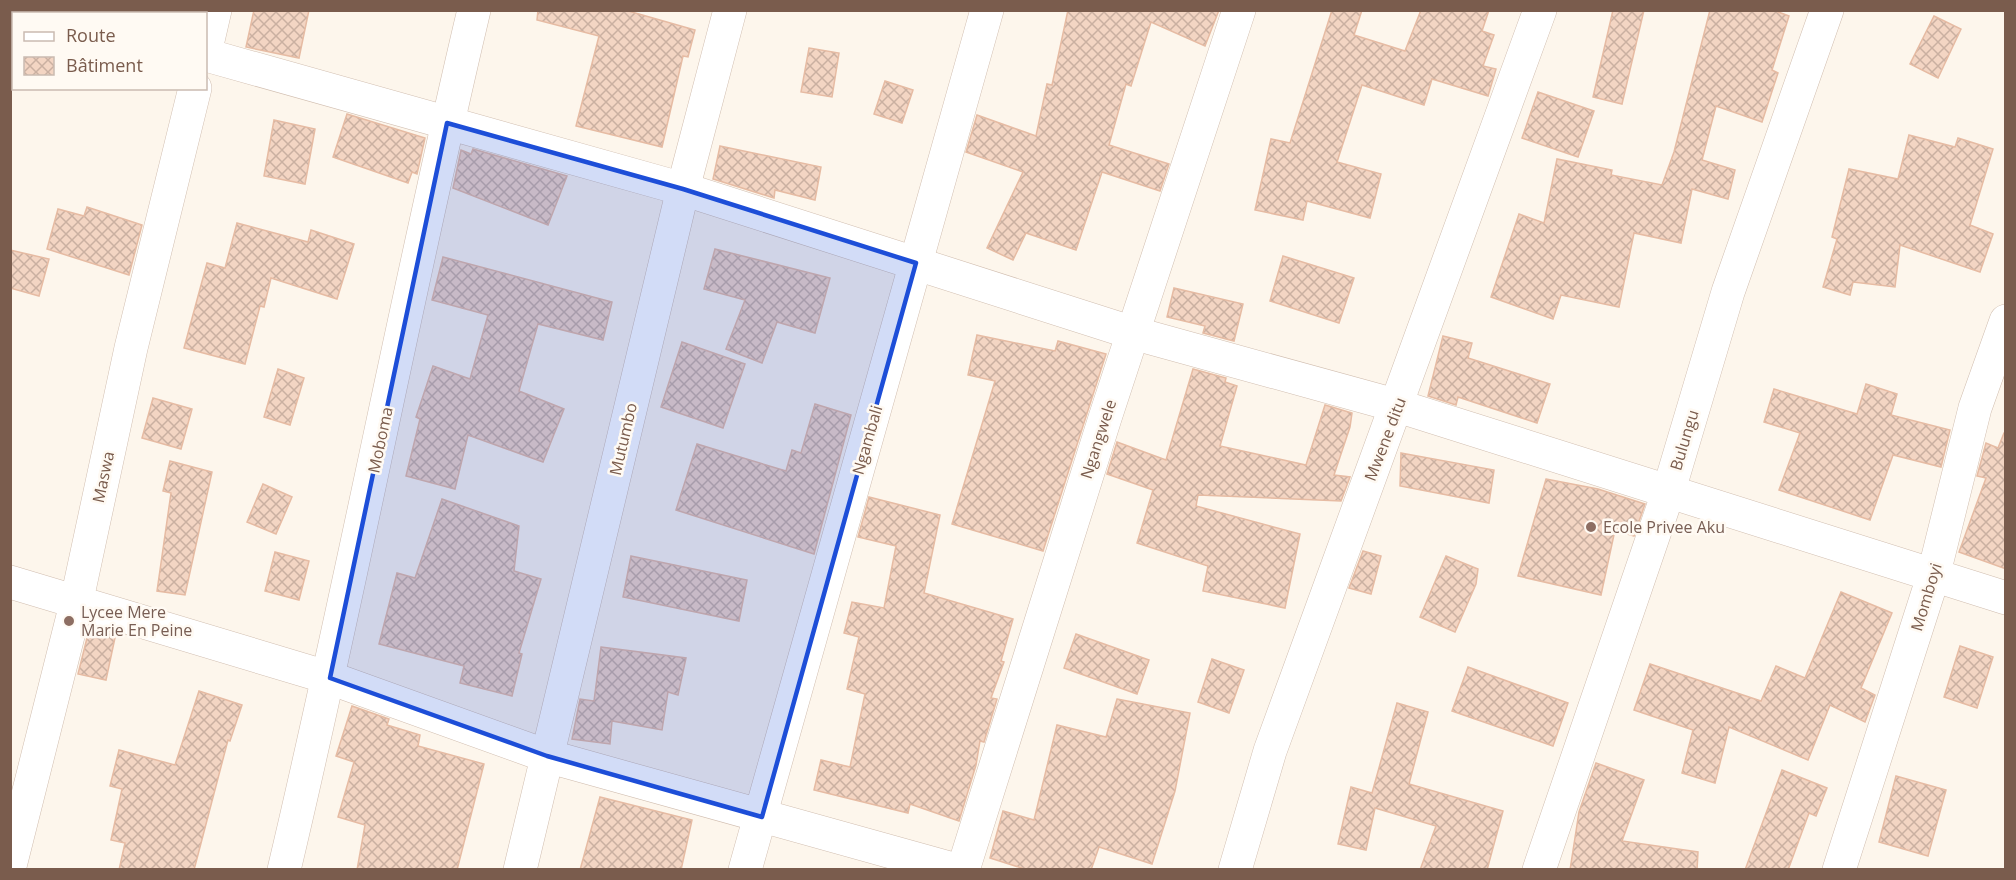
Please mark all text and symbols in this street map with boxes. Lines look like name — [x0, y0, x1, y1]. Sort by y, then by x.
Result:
legend — [12, 12, 207, 90]
text: Route — [66, 23, 116, 47]
text: Bâtiment — [66, 53, 143, 77]
street label: Mwene ditu — [1359, 394, 1411, 484]
street label: Ngangwele — [1075, 396, 1121, 482]
street label: Mutumbo — [604, 400, 642, 478]
street label: Ngambali — [847, 403, 887, 477]
street label: Moboma — [362, 405, 398, 475]
street label: Bulungu — [1664, 407, 1704, 473]
street label: Maswa — [87, 449, 119, 505]
place label: Ecole Privee Aku — [1603, 516, 1725, 538]
marker: Ecole Privee Aku — [1584, 520, 1598, 534]
street label: Momboyi — [1905, 560, 1947, 634]
place label: Lycee Mere Marie En Peine — [81, 601, 192, 641]
marker: Lycee Mere Marie En Peine — [62, 614, 76, 628]

